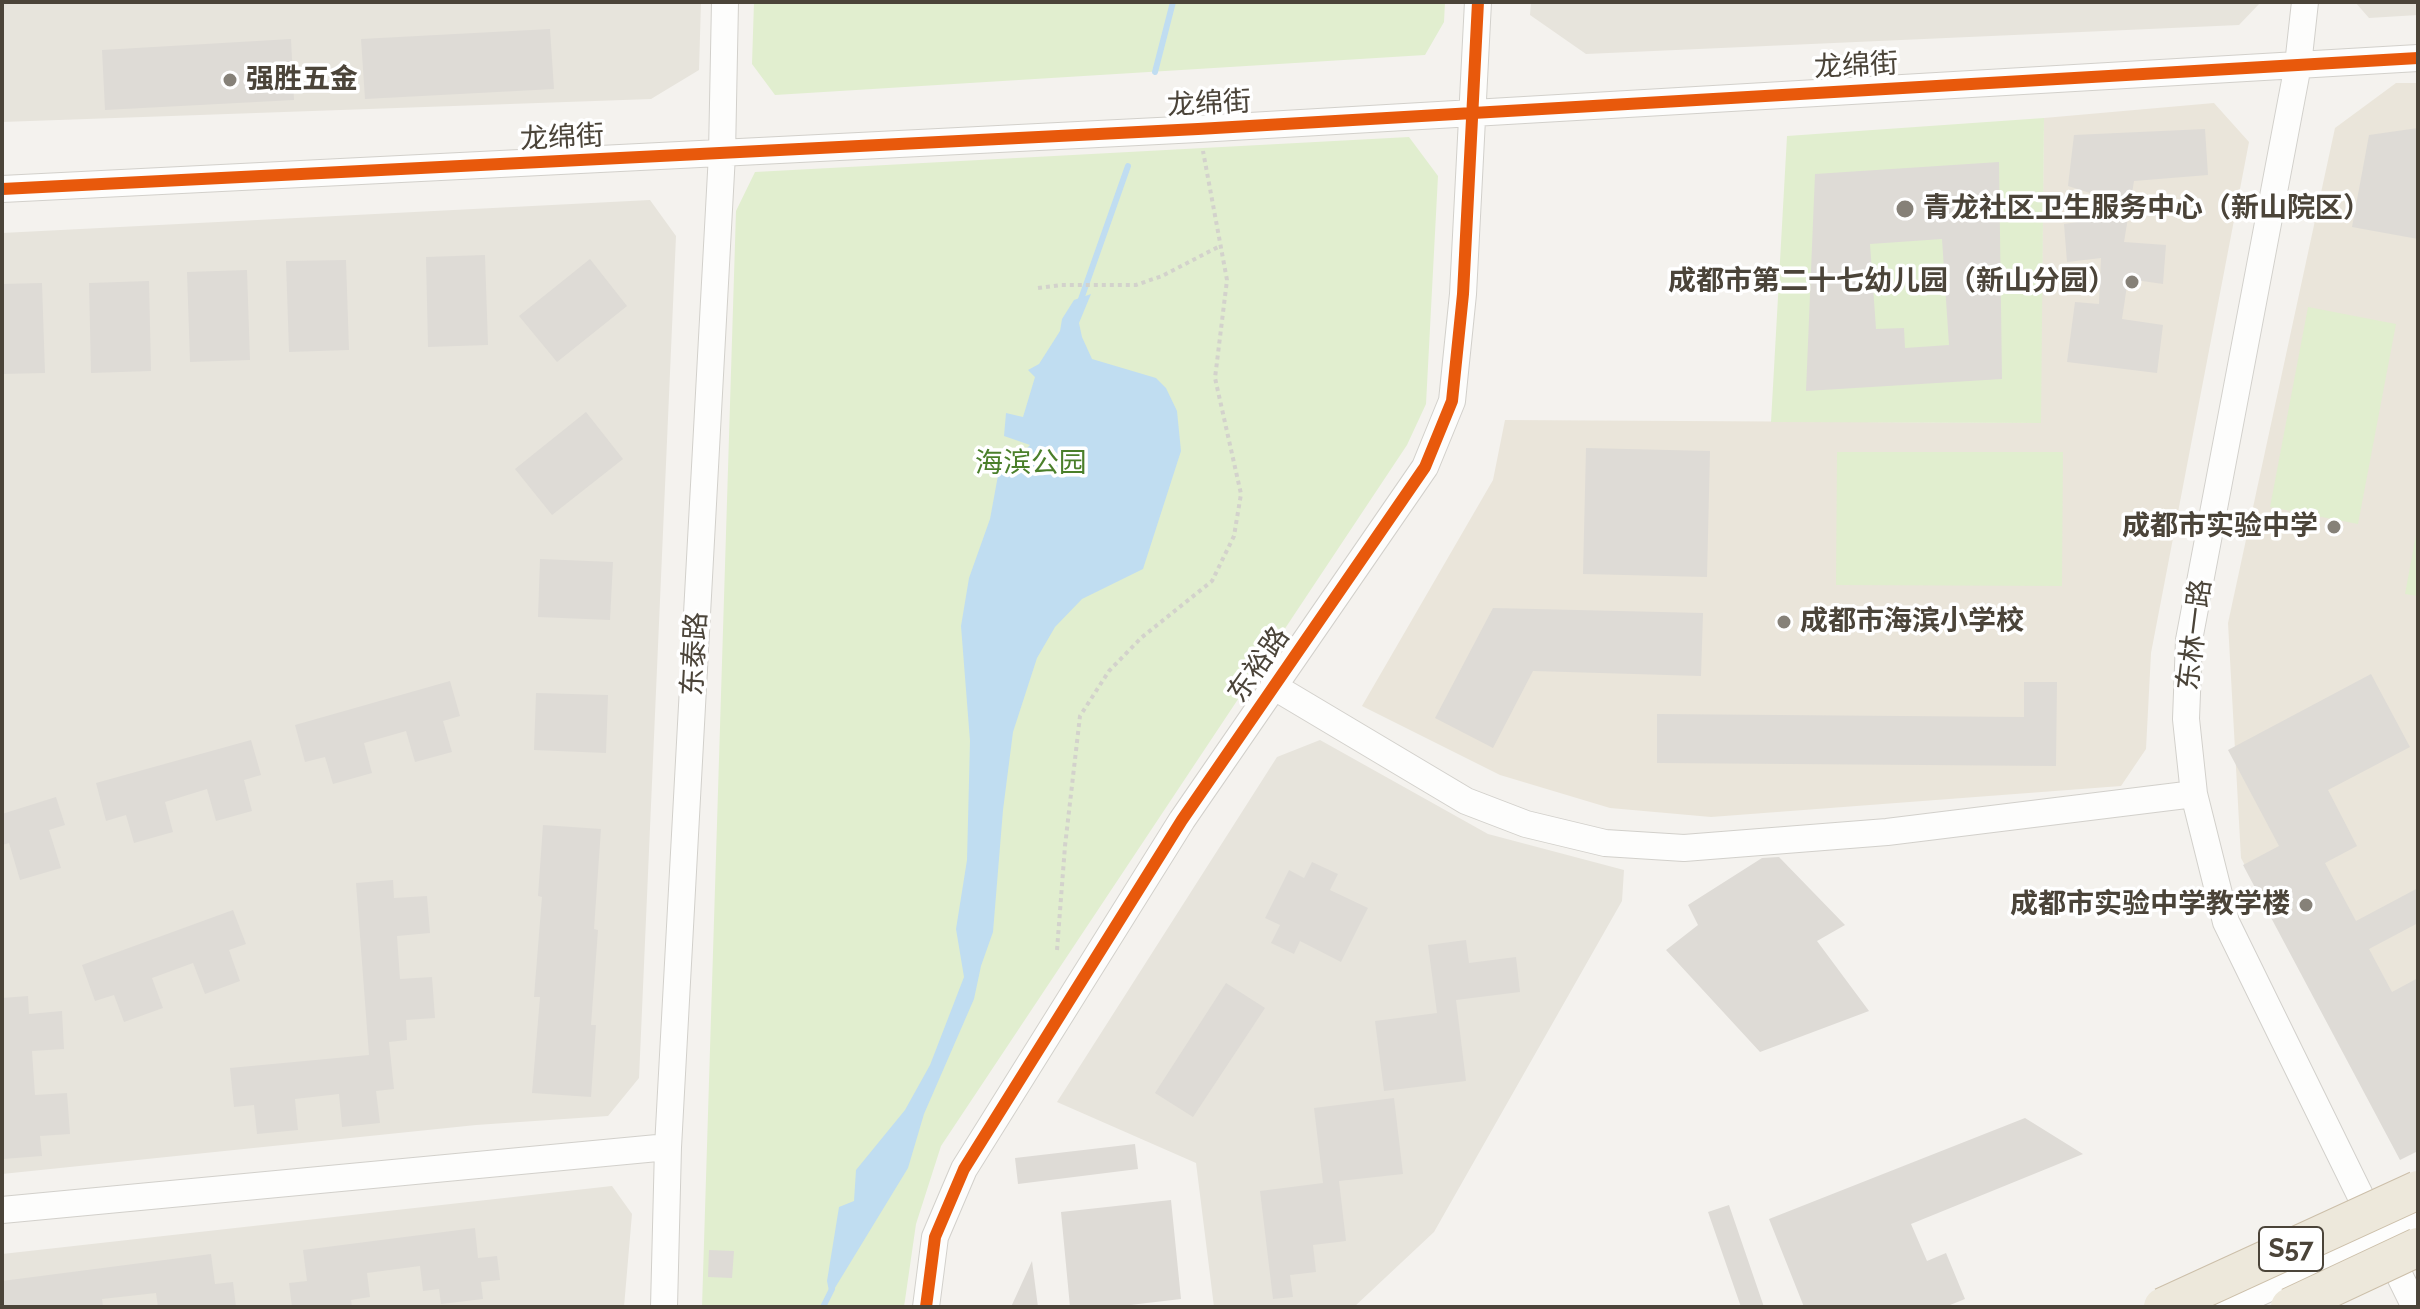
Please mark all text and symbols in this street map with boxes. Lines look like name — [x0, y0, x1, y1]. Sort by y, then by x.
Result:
street label: 龙绵街 — [1813, 47, 1899, 85]
place label: 强胜五金 — [246, 63, 358, 97]
marker: 强胜五金 — [221, 71, 239, 89]
street label: 龙绵街 — [1166, 85, 1252, 123]
street label: 龙绵街 — [519, 119, 605, 157]
place label: 青龙社区卫生服务中心（新山院区） — [1923, 192, 2371, 226]
marker: 青龙社区卫生服务中心（新山院区） — [1894, 198, 1916, 220]
place label: 成都市第二十七幼儿园（新山分园） — [1668, 265, 2116, 299]
marker: 成都市第二十七幼儿园（新山分园） — [2123, 273, 2141, 291]
park label: 海滨公园 — [975, 447, 1087, 481]
place label: 成都市实验中学 — [2122, 510, 2318, 544]
marker: 成都市实验中学 — [2325, 518, 2343, 536]
street label: 东林一路 — [2172, 577, 2218, 693]
place label: 成都市海滨小学校 — [1800, 605, 2024, 639]
street label: 东泰路 — [676, 611, 714, 697]
marker: 成都市海滨小学校 — [1775, 613, 1793, 631]
street label: 东裕路 — [1221, 621, 1297, 709]
place label: 成都市实验中学教学楼 — [2010, 888, 2290, 922]
marker: 成都市实验中学教学楼 — [2297, 896, 2315, 914]
road number: S57 — [2259, 1227, 2323, 1271]

